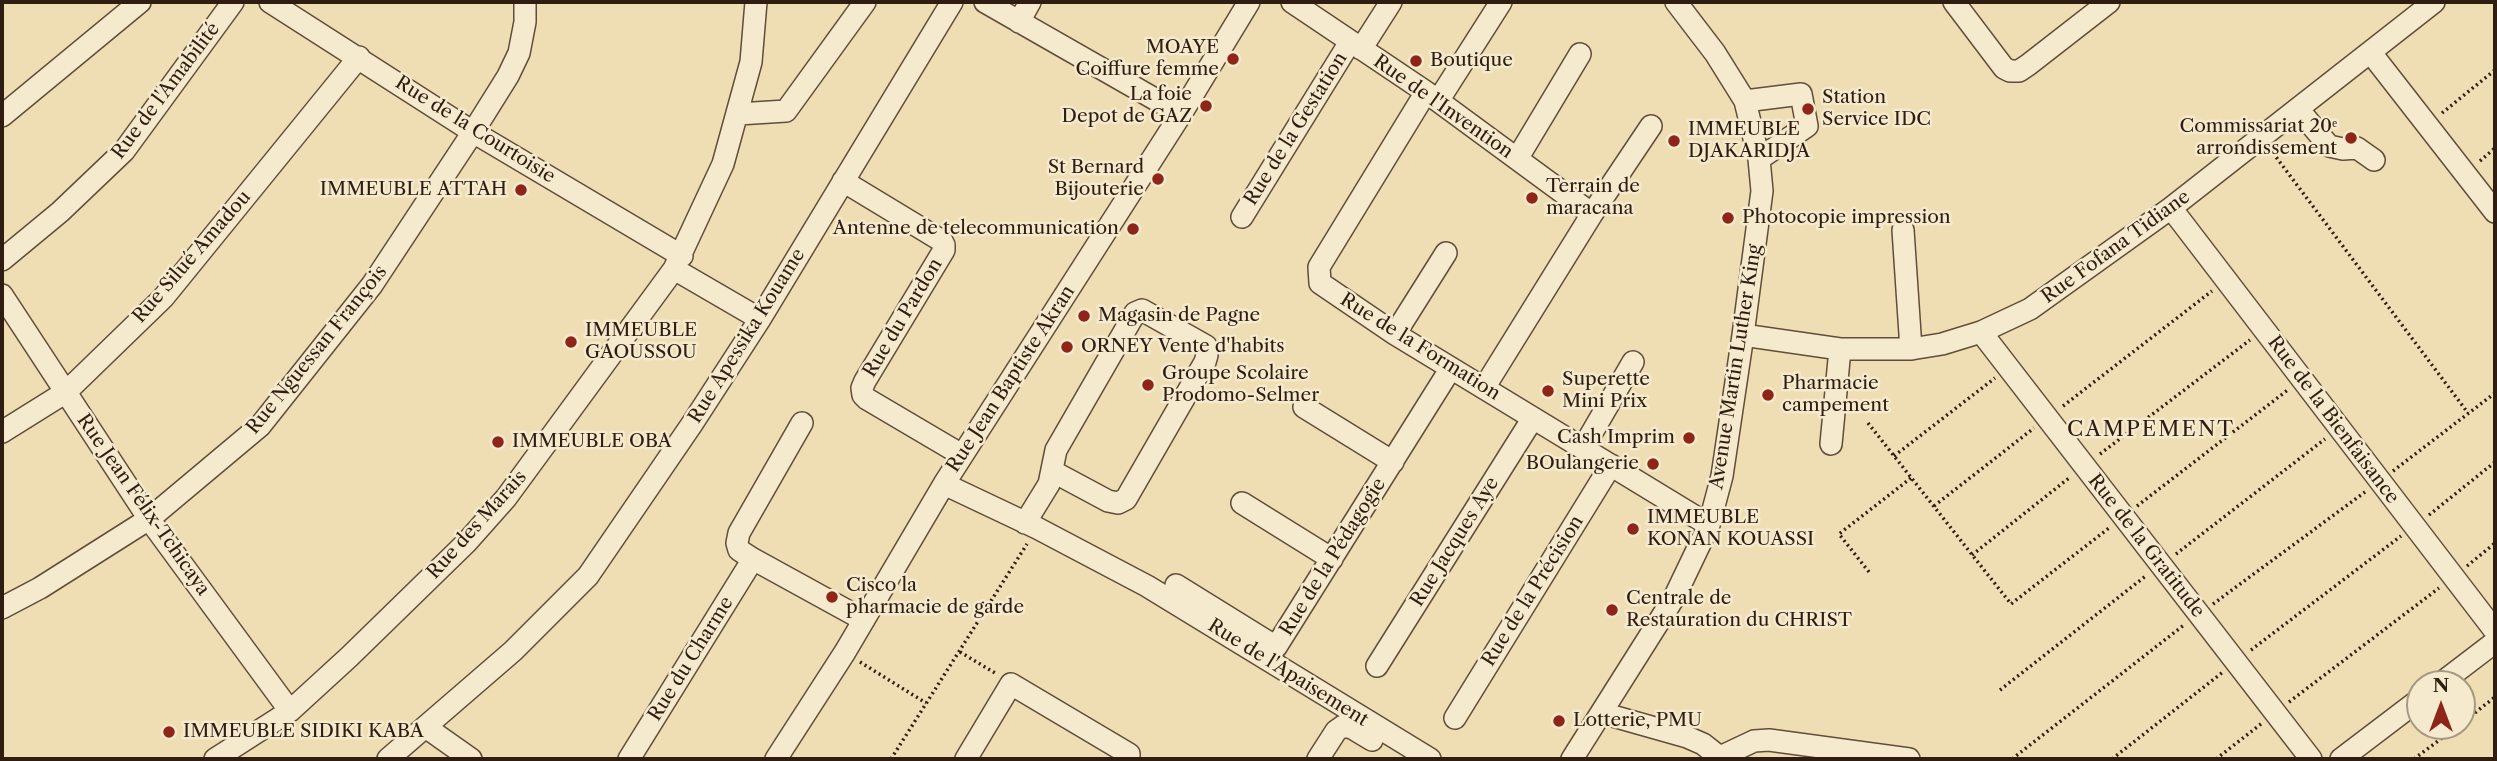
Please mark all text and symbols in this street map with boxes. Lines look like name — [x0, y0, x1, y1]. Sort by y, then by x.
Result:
street label: Rue de l'Amabilité — [107, 18, 225, 164]
place label: MOAYE Coiffure femme — [1075, 37, 1219, 81]
street label: Rue de la Gestation — [1240, 48, 1352, 210]
street label: Rue de l'Invention — [1369, 50, 1517, 164]
place label: Boutique — [1430, 50, 1513, 72]
marker: MOAYE Coiffure femme — [1225, 51, 1241, 67]
marker: Boutique — [1408, 53, 1424, 69]
street label: Rue de la Courtoisie — [391, 72, 559, 188]
place label: La foie Depot de GAZ — [1062, 84, 1192, 128]
place label: Station Service IDC — [1822, 87, 1931, 131]
marker: La foie Depot de GAZ — [1198, 98, 1214, 114]
marker: Station Service IDC — [1800, 101, 1816, 117]
place label: Commissariat 20ᵉ arrondissement — [2180, 116, 2337, 160]
place label: IMMEUBLE DJAKARIDJA — [1688, 119, 1810, 163]
marker: Commissariat 20ᵉ arrondissement — [2343, 130, 2359, 146]
marker: IMMEUBLE DJAKARIDJA — [1666, 133, 1682, 149]
place label: St Bernard Bijouterie — [1048, 157, 1144, 201]
marker: St Bernard Bijouterie — [1150, 171, 1166, 187]
place label: Terrain de maracana — [1546, 176, 1640, 220]
place label: IMMEUBLE ATTAH — [320, 179, 507, 201]
marker: IMMEUBLE ATTAH — [513, 182, 529, 198]
street label: Rue Silué Amadou — [128, 186, 256, 328]
street label: Rue Fofana Tidiane — [2037, 186, 2195, 308]
marker: Terrain de maracana — [1524, 190, 1540, 206]
place label: Photocopie impression — [1742, 207, 1951, 229]
marker: Photocopie impression — [1720, 210, 1736, 226]
place label: Antenne de telecommunication — [833, 218, 1119, 240]
marker: Antenne de telecommunication — [1125, 221, 1141, 237]
street label: Avenue Martin Luther King — [1705, 243, 1767, 491]
street label: Rue Apessika Kouame — [684, 244, 810, 428]
street label: Rue du Pardon — [859, 254, 947, 382]
street label: Rue Nguessan François — [242, 261, 392, 439]
street label: Rue Jean Baptiste Akran — [942, 281, 1080, 477]
street label: Rue de la Formation — [1336, 289, 1504, 405]
place label: Magasin de Pagne — [1098, 305, 1260, 327]
marker: Magasin de Pagne — [1076, 308, 1092, 324]
place label: IMMEUBLE GAOUSSOU — [585, 320, 697, 364]
street label: Rue de la Bienfaisance — [2262, 332, 2404, 508]
marker: IMMEUBLE GAOUSSOU — [563, 334, 579, 350]
place label: ORNEY Vente d'habits — [1081, 336, 1285, 358]
marker: ORNEY Vente d'habits — [1059, 339, 1075, 355]
place label: Groupe Scolaire Prodomo-Selmer — [1162, 363, 1319, 407]
place label: Superette Mini Prix — [1562, 369, 1650, 413]
place label: Pharmacie campement — [1782, 373, 1889, 417]
marker: Groupe Scolaire Prodomo-Selmer — [1140, 377, 1156, 393]
marker: Superette Mini Prix — [1540, 383, 1556, 399]
marker: Pharmacie campement — [1760, 387, 1776, 403]
street label: Rue Jean Félix-Tchicaya — [72, 410, 214, 600]
district label: CAMPEMENT — [2068, 417, 2234, 443]
place label: Cash Imprim — [1557, 427, 1675, 449]
marker: Cash Imprim — [1681, 430, 1697, 446]
place label: IMMEUBLE OBA — [512, 431, 672, 453]
marker: IMMEUBLE OBA — [490, 434, 506, 450]
place label: BOulangerie — [1526, 453, 1639, 475]
marker: BOulangerie — [1645, 456, 1661, 472]
street label: Rue des Marais — [422, 466, 532, 584]
street label: Rue de la Gratitude — [2083, 470, 2209, 622]
street label: Rue Jacques Aye — [1406, 473, 1504, 611]
street label: Rue de la Pédagogie — [1275, 474, 1391, 640]
place label: IMMEUBLE KONAN KOUASSI — [1647, 507, 1814, 551]
street label: Rue de la Précision — [1477, 511, 1589, 671]
marker: IMMEUBLE KONAN KOUASSI — [1625, 521, 1641, 537]
place label: Cisco la pharmacie de garde — [846, 575, 1024, 619]
place label: Centrale de Restauration du CHRIST — [1626, 588, 1852, 632]
marker: Cisco la pharmacie de garde — [824, 589, 840, 605]
street label: Rue du Charme — [644, 593, 738, 725]
marker: Centrale de Restauration du CHRIST — [1604, 602, 1620, 618]
street label: Rue de l'Apaisement — [1204, 614, 1372, 732]
north arrow — [2406, 670, 2476, 740]
text: N — [2433, 674, 2449, 697]
place label: Lotterie, PMU — [1573, 710, 1702, 732]
marker: Lotterie, PMU — [1551, 713, 1567, 729]
place label: IMMEUBLE SIDIKI KABA — [183, 721, 424, 743]
marker: IMMEUBLE SIDIKI KABA — [161, 724, 177, 740]

